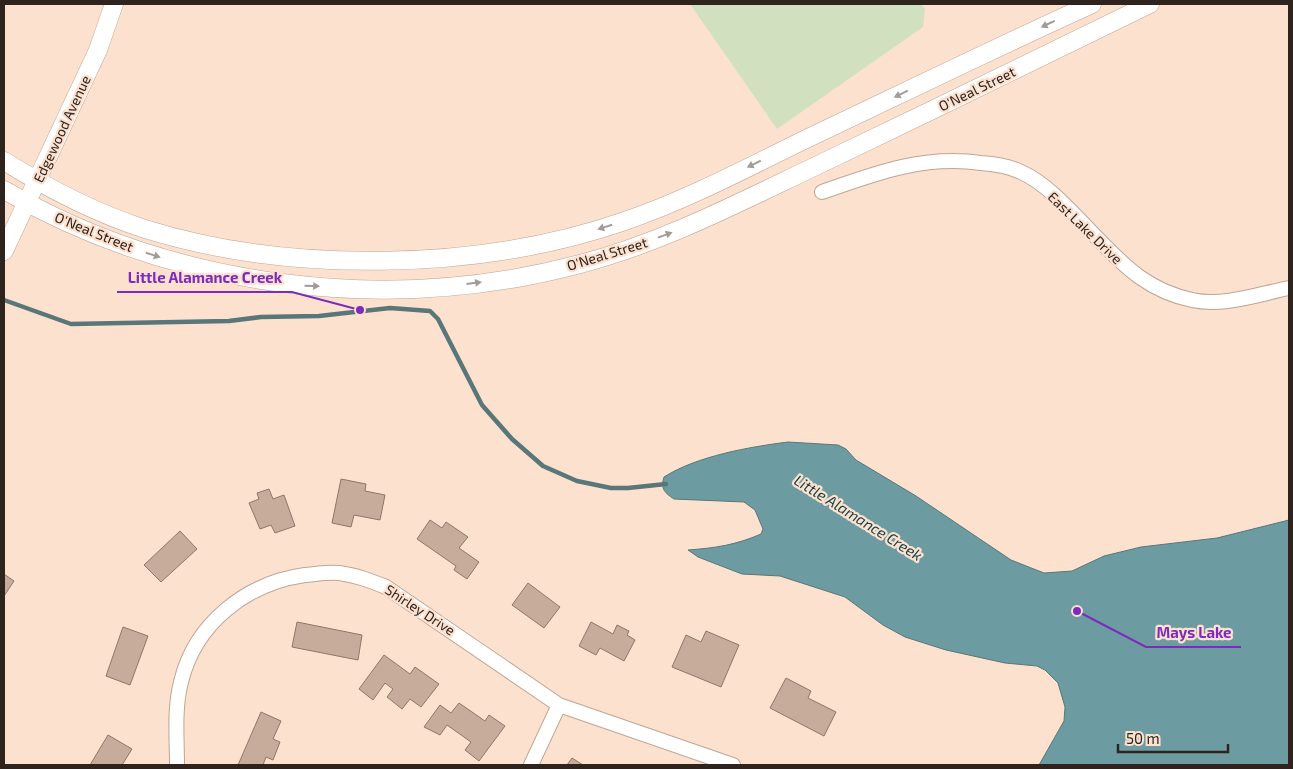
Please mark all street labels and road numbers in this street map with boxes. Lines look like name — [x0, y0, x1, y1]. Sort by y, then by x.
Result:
street label: O'Neal Street — [936, 63, 1018, 114]
street label: Edgewood Avenue — [29, 73, 94, 185]
street label: East Lake Drive — [1045, 188, 1126, 267]
street label: O'Neal Street — [52, 208, 136, 255]
street label: O'Neal Street — [565, 233, 649, 274]
street label: Shirley Drive — [382, 581, 459, 639]

